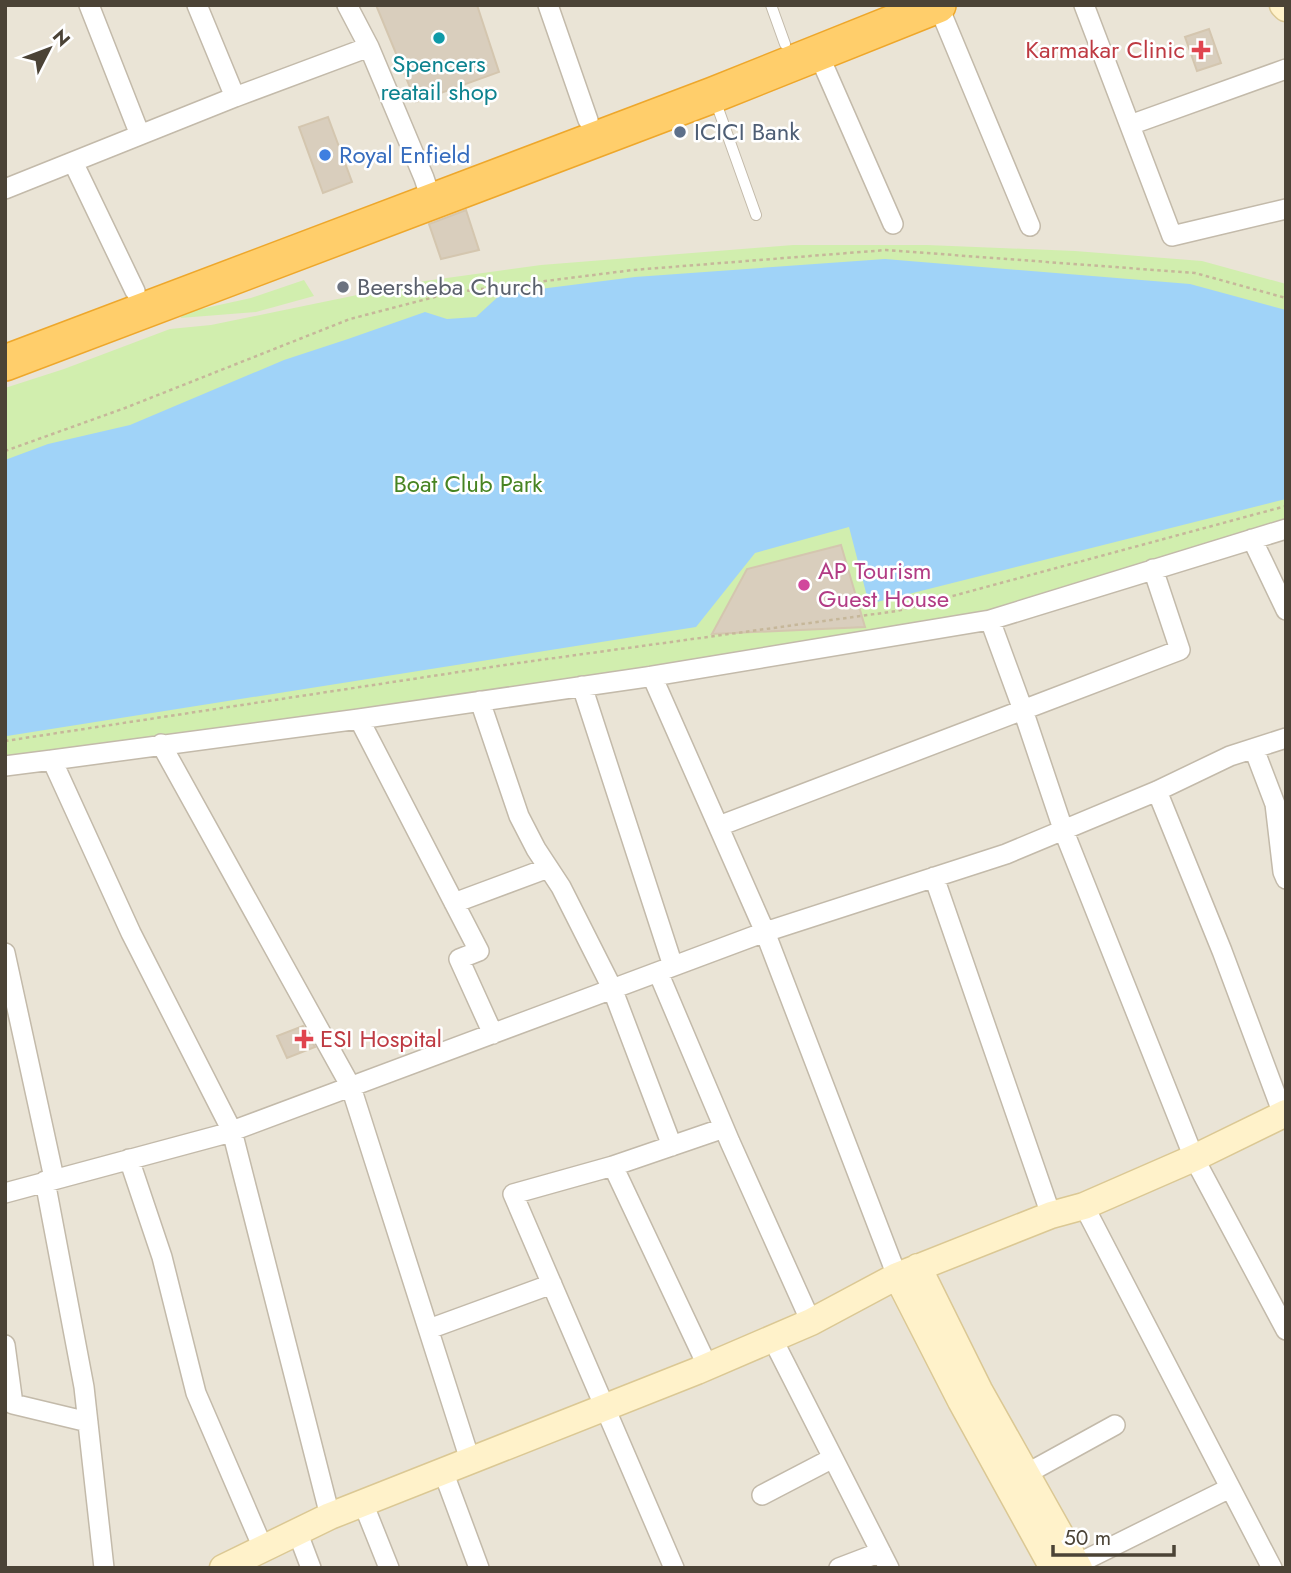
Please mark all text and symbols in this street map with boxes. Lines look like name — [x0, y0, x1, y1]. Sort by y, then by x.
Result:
north arrow — [14, 14, 84, 84]
text: N — [46, 23, 76, 53]
marker: Spencers reatail shop — [431, 30, 447, 46]
place label: Karmakar Clinic — [1025, 32, 1185, 67]
marker: Karmakar Clinic — [1191, 40, 1211, 60]
place label: Spencers reatail shop — [380, 46, 498, 109]
place label: ICICI Bank — [694, 114, 800, 149]
marker: ICICI Bank — [672, 124, 688, 140]
place label: Royal Enfield — [339, 137, 470, 172]
marker: Royal Enfield — [317, 147, 333, 163]
place label: Beersheba Church — [357, 269, 544, 304]
marker: Beersheba Church — [335, 279, 351, 295]
park label: Boat Club Park — [393, 466, 543, 501]
place label: AP Tourism Guest House — [818, 553, 949, 616]
marker: AP Tourism Guest House — [796, 577, 812, 593]
place label: ESI Hospital — [320, 1021, 442, 1056]
marker: ESI Hospital — [294, 1029, 314, 1049]
scale bar — [1053, 1514, 1174, 1558]
text: 50 m — [1064, 1523, 1111, 1553]

